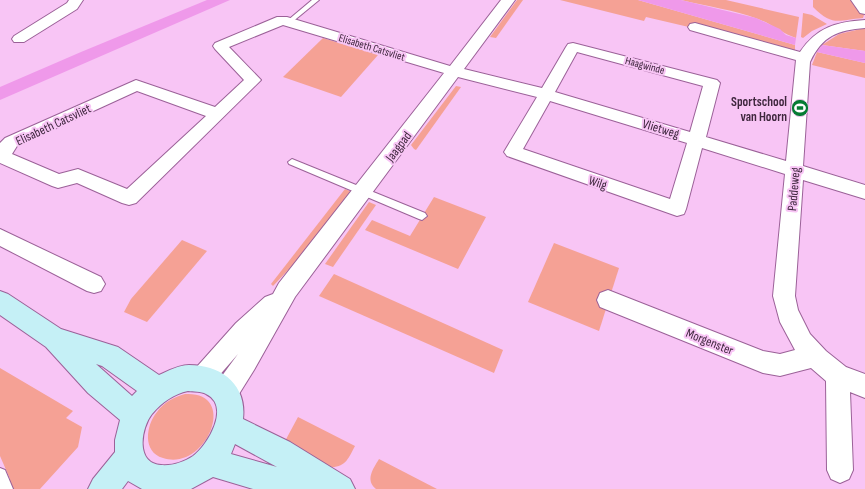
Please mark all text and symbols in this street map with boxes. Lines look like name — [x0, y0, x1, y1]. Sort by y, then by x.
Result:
street label: Elisabeth Catsvliet — [337, 31, 407, 64]
street label: Haagwinde — [624, 54, 666, 77]
place label: Sportschool van Hoorn — [731, 94, 787, 125]
sports icon: Sportschool van Hoorn — [790, 98, 810, 118]
street label: Elisabeth Catsvliet — [13, 100, 94, 149]
street label: Vlietweg — [640, 116, 681, 142]
street label: Jaagpad — [382, 128, 415, 166]
street label: Paddeweg — [784, 166, 804, 212]
street label: Wilg — [586, 172, 609, 194]
street label: Morgenster — [683, 325, 736, 359]

